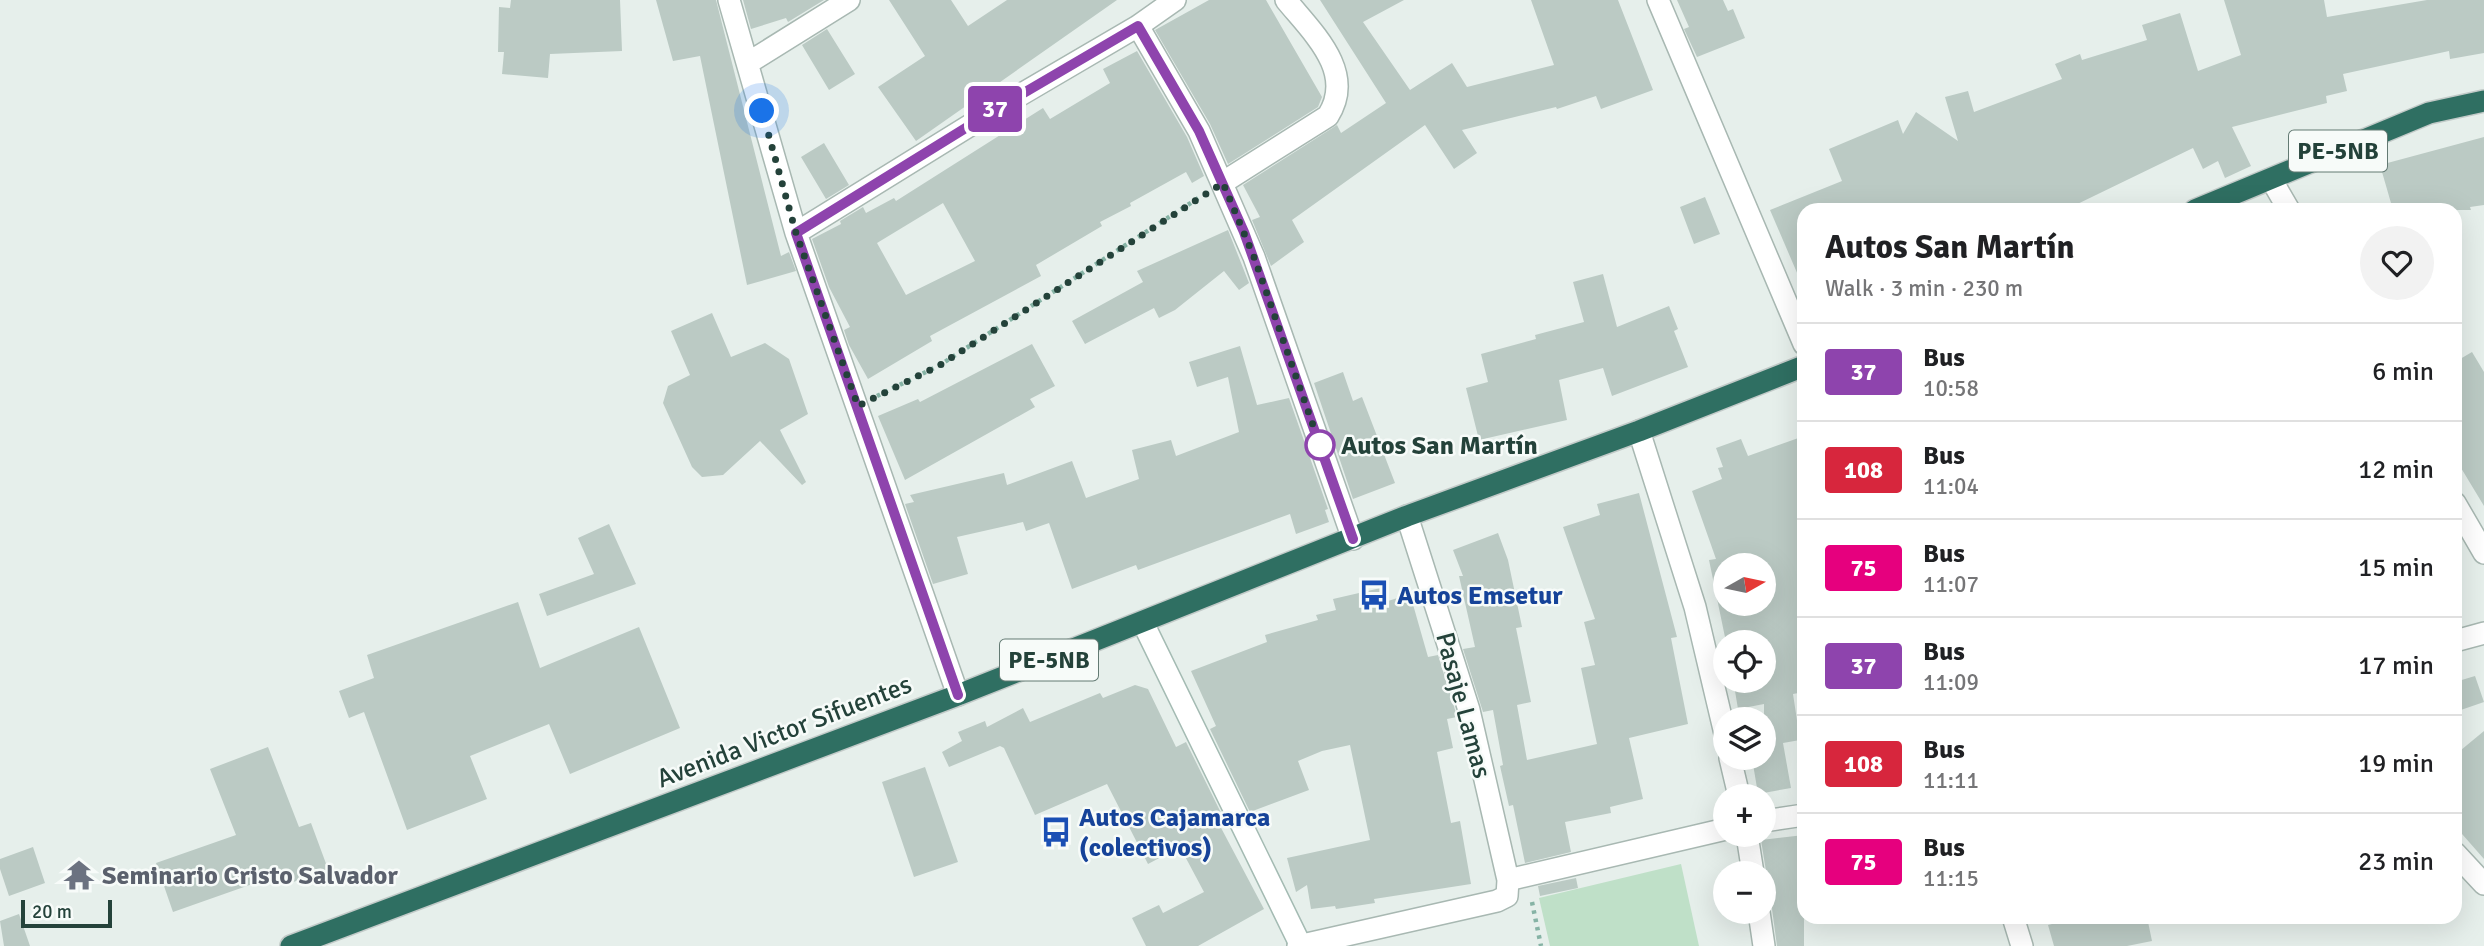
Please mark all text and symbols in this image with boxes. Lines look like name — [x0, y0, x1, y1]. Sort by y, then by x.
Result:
line badge: 37 — [964, 86, 1026, 132]
your location — [744, 93, 779, 128]
text: 37 — [982, 94, 1008, 124]
road number: PE-5NB — [2289, 131, 2387, 172]
button: heart — [2360, 226, 2434, 300]
text: Autos San Martín — [1825, 227, 2075, 268]
text: Walk · 3 min · 230 m — [1825, 274, 2023, 303]
text: Bus — [1923, 342, 1965, 374]
text: 6 min — [2372, 356, 2434, 388]
text: 37 — [1851, 357, 1876, 387]
text: 10:58 — [1923, 374, 1979, 403]
marker: Autos San Martín — [1305, 430, 1335, 460]
place label: Autos San Martín — [1341, 430, 1538, 462]
text: Bus — [1923, 440, 1965, 472]
text: 12 min — [2358, 454, 2434, 486]
text: 108 — [1844, 455, 1883, 485]
text: 11:04 — [1923, 472, 1979, 501]
text: Bus — [1923, 538, 1965, 570]
text: 15 min — [2358, 552, 2434, 584]
north arrow — [1713, 553, 1776, 616]
map controls — [1713, 553, 1776, 924]
text: 75 — [1851, 553, 1876, 583]
text: 11:07 — [1923, 570, 1979, 599]
bus stop icon: Autos Emsetur — [1357, 578, 1391, 612]
place label: Autos Emsetur — [1397, 580, 1563, 612]
street label: Pasaje Lamas — [1428, 629, 1498, 782]
button: locate — [1713, 630, 1776, 693]
text: Bus — [1923, 636, 1965, 668]
road number: PE-5NB — [1000, 640, 1098, 680]
text: 17 min — [2358, 650, 2434, 682]
text: 37 — [1851, 651, 1876, 681]
text: 11:09 — [1923, 668, 1979, 697]
street label: Avenida Victor Sifuentes — [652, 669, 916, 795]
button: layers — [1713, 707, 1776, 770]
text: Bus — [1923, 734, 1965, 766]
text: 19 min — [2358, 748, 2434, 780]
text: 108 — [1844, 749, 1883, 779]
text: 11:11 — [1923, 766, 1979, 795]
button: + — [1713, 784, 1776, 847]
place label: Autos Cajamarca (colectivos) — [1079, 802, 1270, 864]
bus stop icon: Autos Cajamarca (colectivos) — [1039, 815, 1073, 849]
text: Bus — [1923, 832, 1965, 864]
text: 23 min — [2358, 846, 2434, 878]
text: 75 — [1851, 847, 1876, 877]
temple icon: Seminario Cristo Salvador — [62, 858, 96, 892]
place label: Seminario Cristo Salvador — [102, 860, 398, 892]
button: − — [1713, 861, 1776, 924]
text: 11:15 — [1923, 864, 1979, 893]
scale bar — [21, 897, 112, 929]
text: 20 m — [32, 900, 72, 924]

